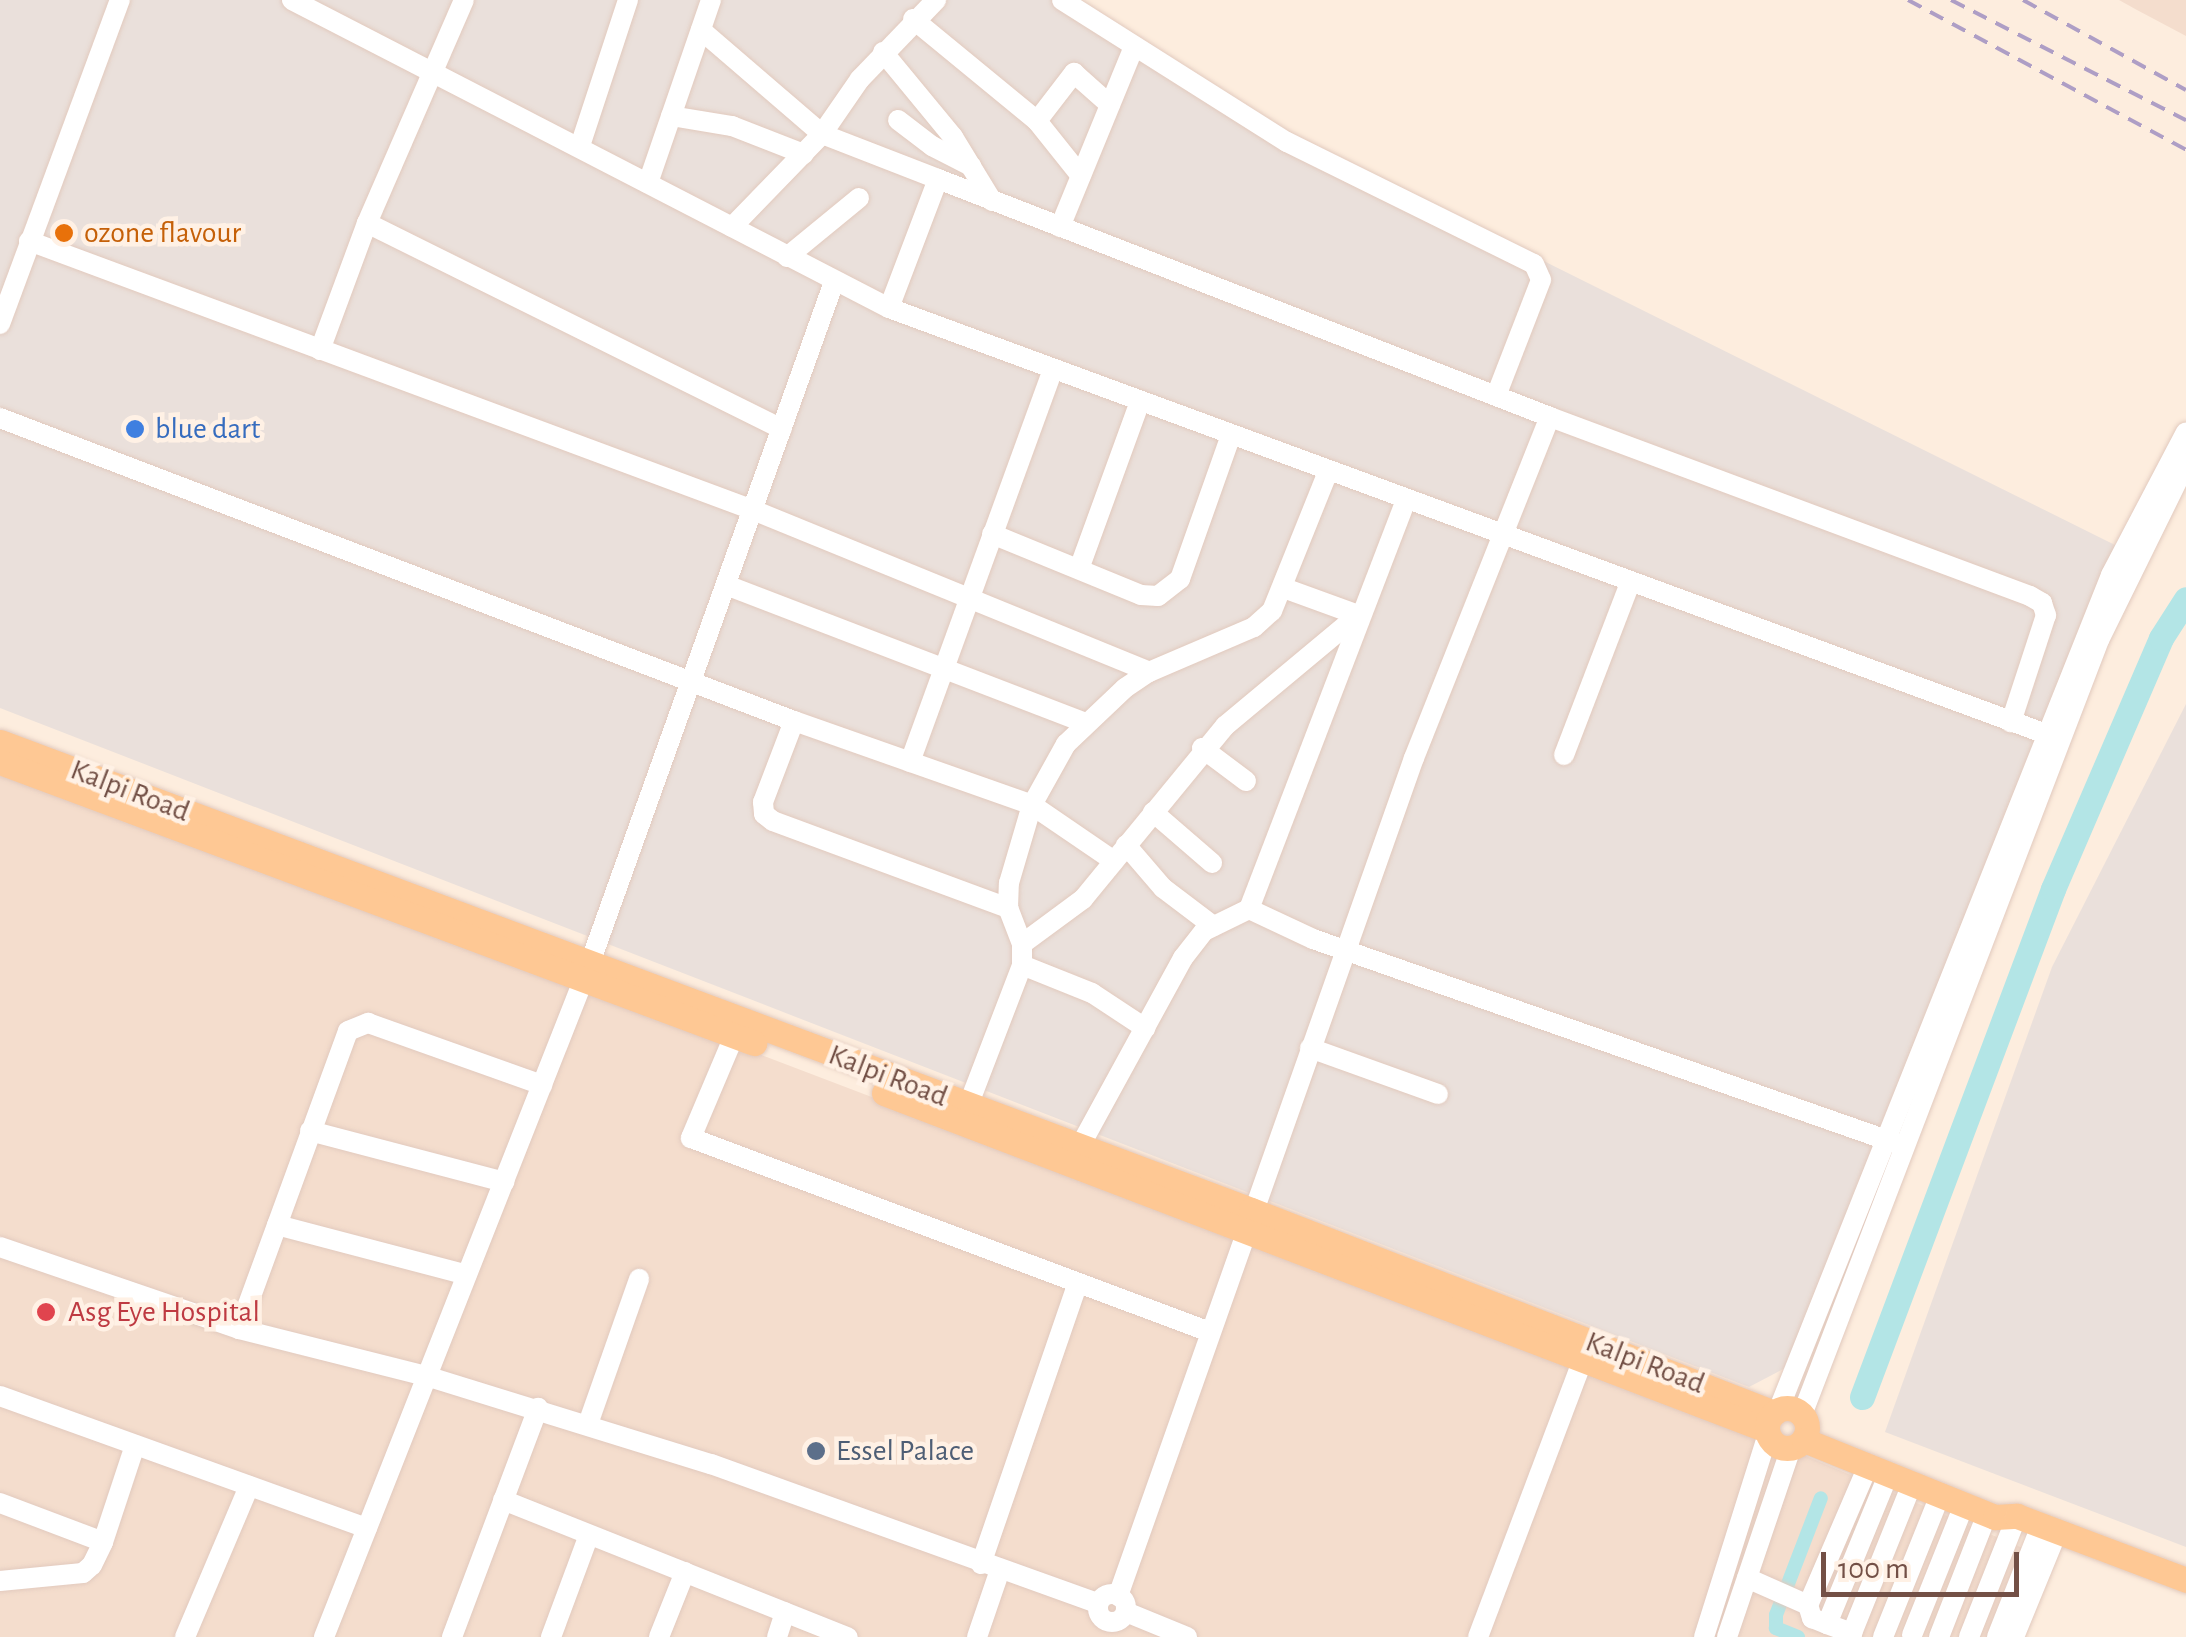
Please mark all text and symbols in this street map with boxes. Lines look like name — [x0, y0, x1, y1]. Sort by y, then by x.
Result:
place label: ozone flavour — [84, 215, 241, 251]
marker: ozone flavour — [53, 222, 75, 244]
place label: blue dart — [155, 411, 260, 447]
marker: blue dart — [124, 418, 146, 440]
street label: Kalpi Road — [65, 752, 195, 830]
street label: Kalpi Road — [823, 1037, 953, 1115]
place label: Asg Eye Hospital — [68, 1294, 260, 1330]
marker: Asg Eye Hospital — [33, 1299, 59, 1325]
street label: Kalpi Road — [1580, 1324, 1710, 1402]
place label: Essel Palace — [836, 1433, 974, 1469]
marker: Essel Palace — [805, 1440, 827, 1462]
scale bar — [1826, 1532, 2024, 1594]
text: 100 m — [1838, 1554, 1909, 1584]

